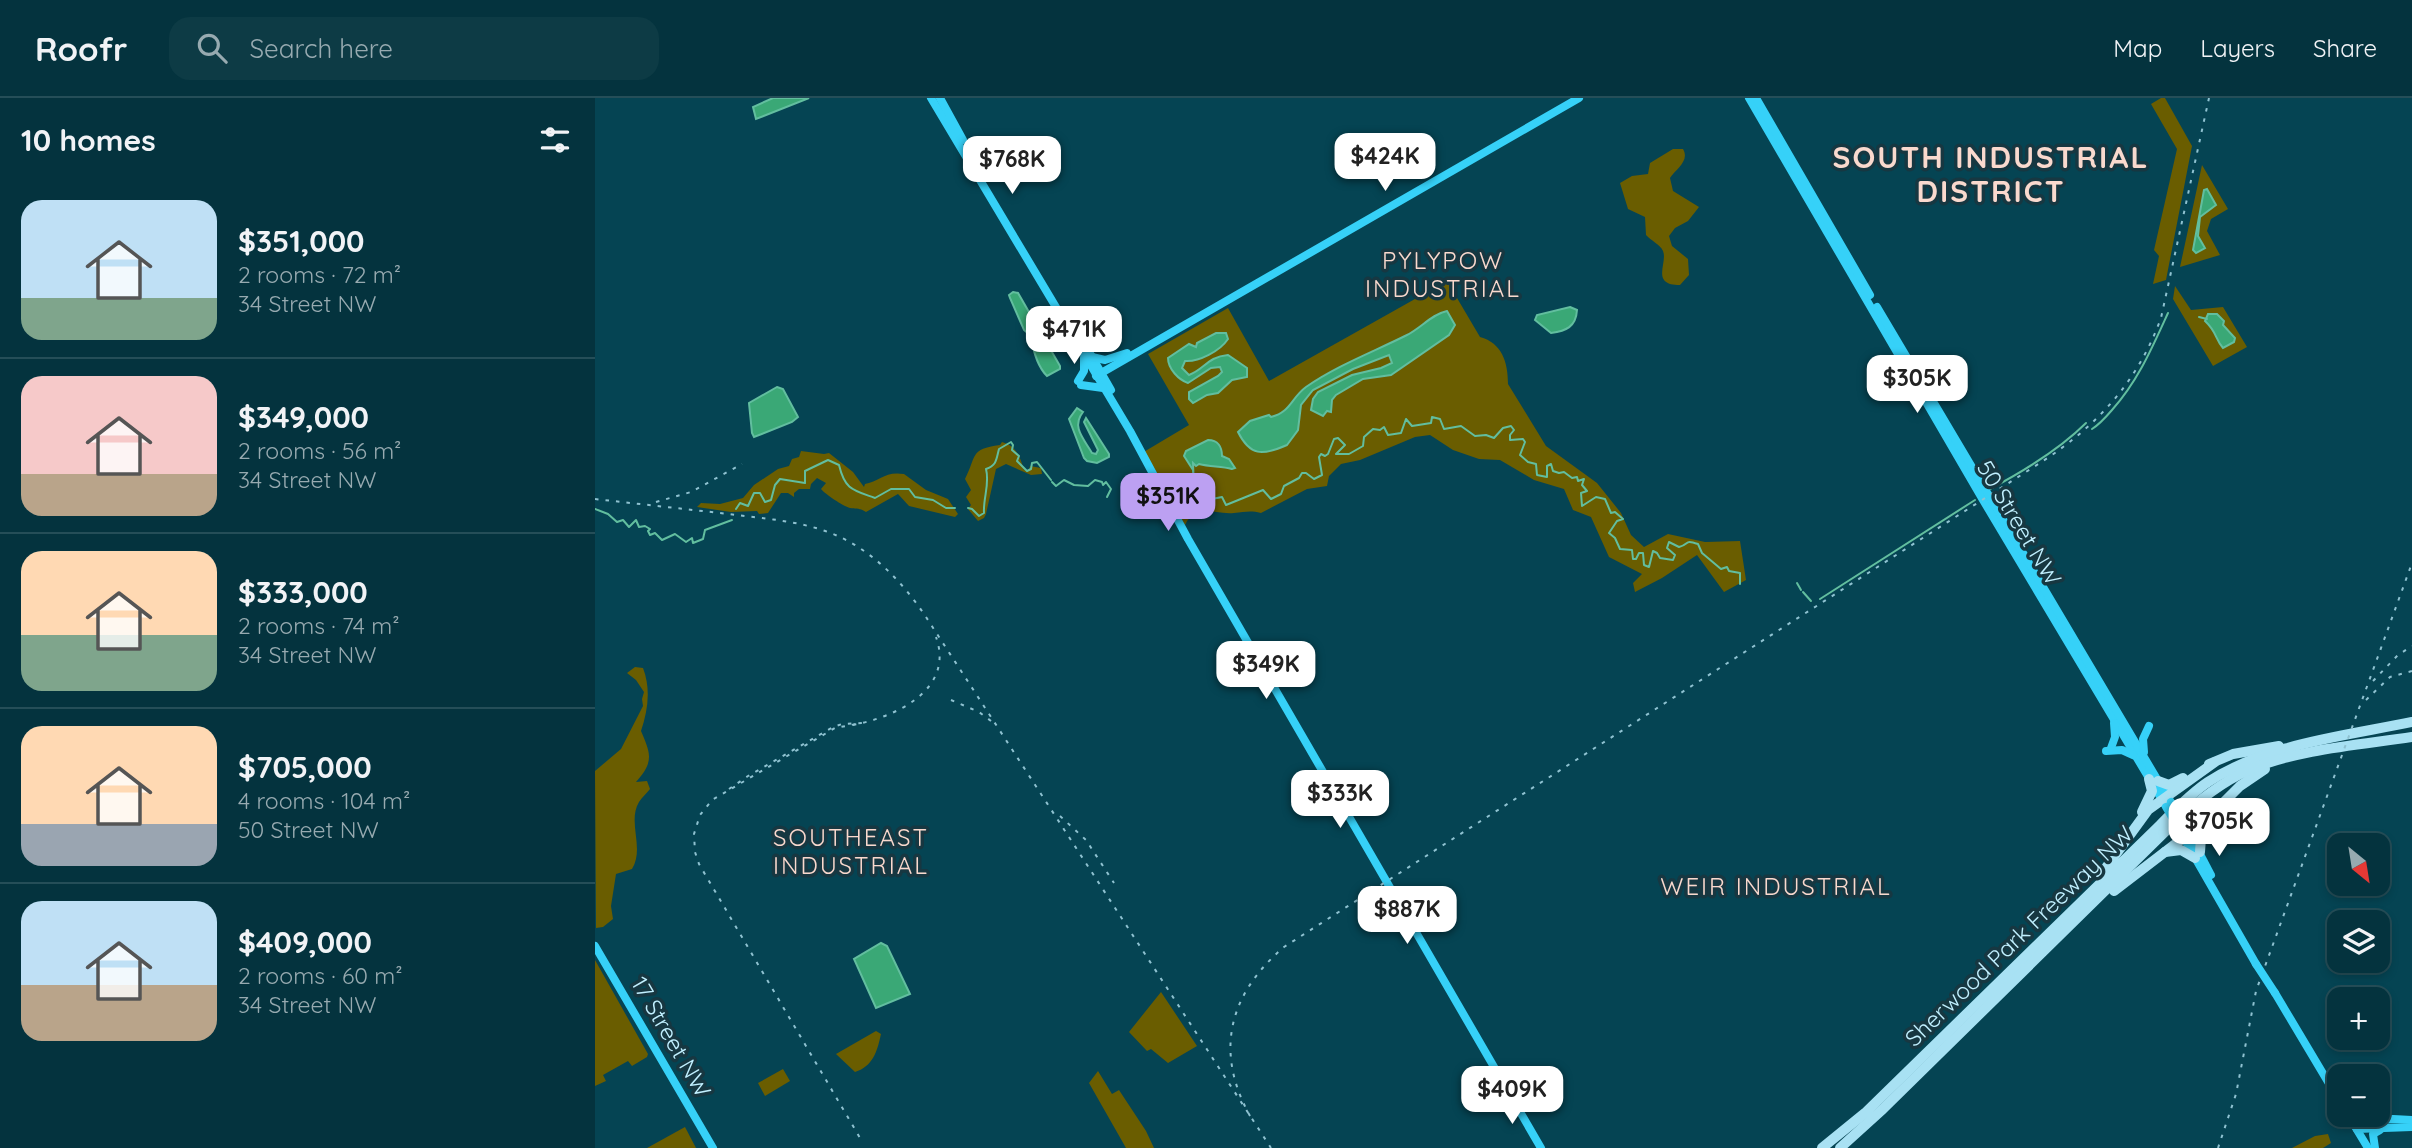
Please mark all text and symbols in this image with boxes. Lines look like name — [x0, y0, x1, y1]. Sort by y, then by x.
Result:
search box — [169, 17, 659, 80]
text: Roofr — [35, 28, 127, 69]
icon: search — [193, 29, 231, 67]
text: Search here — [249, 32, 393, 65]
text: Map — [2113, 33, 2162, 63]
text: Layers — [2200, 33, 2275, 63]
text: Share — [2313, 33, 2377, 63]
text: 10 homes — [21, 121, 156, 159]
icon: filters — [536, 121, 574, 159]
pin: $424K — [1336, 134, 1434, 193]
pin: $768K — [963, 136, 1061, 196]
district label: SOUTH INDUSTRIAL DISTRICT — [1833, 138, 2149, 210]
text: $424K — [1351, 141, 1419, 170]
text: $768K — [979, 144, 1045, 173]
text: $351,000 — [238, 222, 364, 260]
icon: home — [77, 228, 161, 312]
district label: PYLYPOW INDUSTRIAL — [1365, 245, 1521, 303]
text: 2 rooms · 72 m² — [238, 260, 401, 289]
text: 34 Street NW — [238, 289, 377, 318]
pin: $471K — [1025, 306, 1123, 366]
text: $471K — [1042, 314, 1106, 343]
pin: $305K — [1868, 356, 1966, 415]
text: $305K — [1883, 363, 1951, 392]
text: $349,000 — [238, 398, 369, 436]
icon: home — [77, 404, 161, 488]
text: 2 rooms · 56 m² — [238, 436, 401, 465]
street label: 50 Street NW — [1971, 455, 2068, 590]
text: 34 Street NW — [238, 465, 377, 494]
pin: $351K — [1119, 474, 1217, 533]
text: $351K — [1136, 481, 1200, 510]
text: $333,000 — [238, 573, 368, 611]
icon: home — [77, 579, 161, 663]
text: 2 rooms · 74 m² — [238, 611, 400, 640]
text: 34 Street NW — [238, 640, 377, 669]
pin: $349K — [1217, 642, 1315, 701]
text: $349K — [1232, 649, 1300, 678]
text: $705,000 — [238, 748, 372, 786]
icon: home — [77, 754, 161, 838]
pin: $333K — [1291, 770, 1389, 830]
text: $333K — [1307, 778, 1373, 807]
text: 4 rooms · 104 m² — [238, 786, 410, 815]
pin: $705K — [2170, 798, 2268, 858]
text: $705K — [2185, 806, 2253, 835]
text: 50 Street NW — [238, 815, 379, 844]
street label: Sherwood Park Freeway NW — [1899, 819, 2139, 1052]
district label: SOUTHEAST INDUSTRIAL — [773, 822, 929, 880]
north arrow — [2327, 833, 2391, 896]
map controls — [2327, 833, 2390, 1127]
district label: WEIR INDUSTRIAL — [1660, 871, 1892, 901]
pin: $887K — [1358, 886, 1456, 946]
text: $887K — [1374, 894, 1440, 923]
button: layers — [2327, 910, 2390, 973]
text: $409,000 — [238, 923, 372, 961]
icon: home — [77, 929, 161, 1013]
text: 2 rooms · 60 m² — [238, 961, 403, 990]
street label: 17 Street NW — [625, 971, 718, 1102]
button: + — [2327, 987, 2390, 1050]
text: 34 Street NW — [238, 990, 377, 1019]
button: − — [2327, 1064, 2390, 1127]
pin: $409K — [1463, 1066, 1561, 1126]
text: $409K — [1477, 1074, 1547, 1103]

